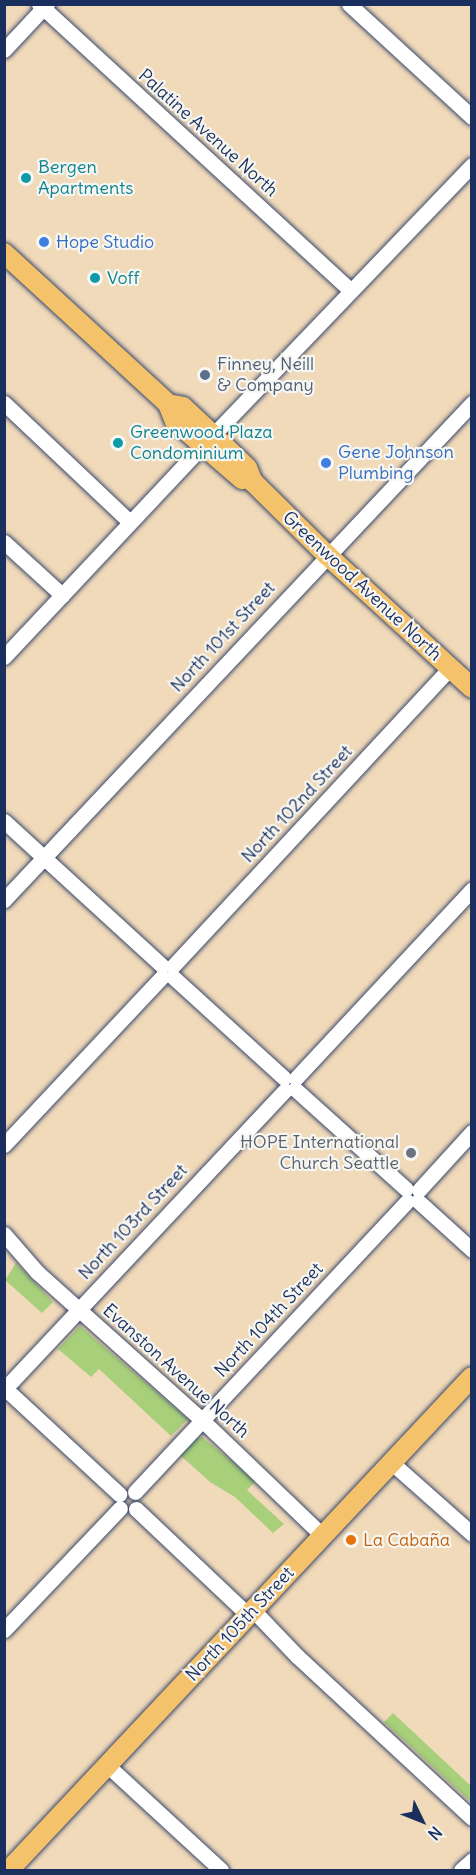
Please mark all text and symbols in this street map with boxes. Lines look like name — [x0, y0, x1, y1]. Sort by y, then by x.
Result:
street label: Palatine Avenue North — [134, 65, 282, 201]
place label: Bergen Apartments — [38, 157, 134, 200]
marker: Bergen Apartments — [19, 171, 33, 185]
place label: Hope Studio — [56, 231, 154, 253]
marker: Hope Studio — [37, 235, 51, 249]
place label: Voff — [107, 267, 139, 289]
marker: Voff — [88, 271, 102, 285]
place label: Finney, Neill & Company — [217, 354, 314, 397]
marker: Finney, Neill & Company — [198, 368, 212, 382]
place label: Greenwood Plaza Condominium — [130, 422, 273, 464]
marker: Greenwood Plaza Condominium — [111, 436, 125, 450]
place label: Gene Johnson Plumbing — [338, 442, 454, 484]
marker: Gene Johnson Plumbing — [319, 456, 333, 470]
street label: Greenwood Avenue North — [278, 507, 446, 665]
street label: North 101st Street — [166, 577, 280, 697]
street label: North 102nd Street — [237, 741, 357, 867]
place label: HOPE International Church Seattle — [240, 1132, 399, 1174]
marker: HOPE International Church Seattle — [404, 1146, 418, 1160]
street label: North 103rd Street — [74, 1160, 192, 1284]
street label: North 104th Street — [210, 1258, 328, 1382]
street label: Evanston Avenue North — [98, 1300, 254, 1442]
place label: La Cabaña — [363, 1529, 450, 1551]
marker: La Cabaña — [344, 1533, 358, 1547]
street label: North 105th Street — [181, 1562, 299, 1686]
north arrow — [392, 1791, 452, 1851]
text: N — [424, 1822, 446, 1844]

